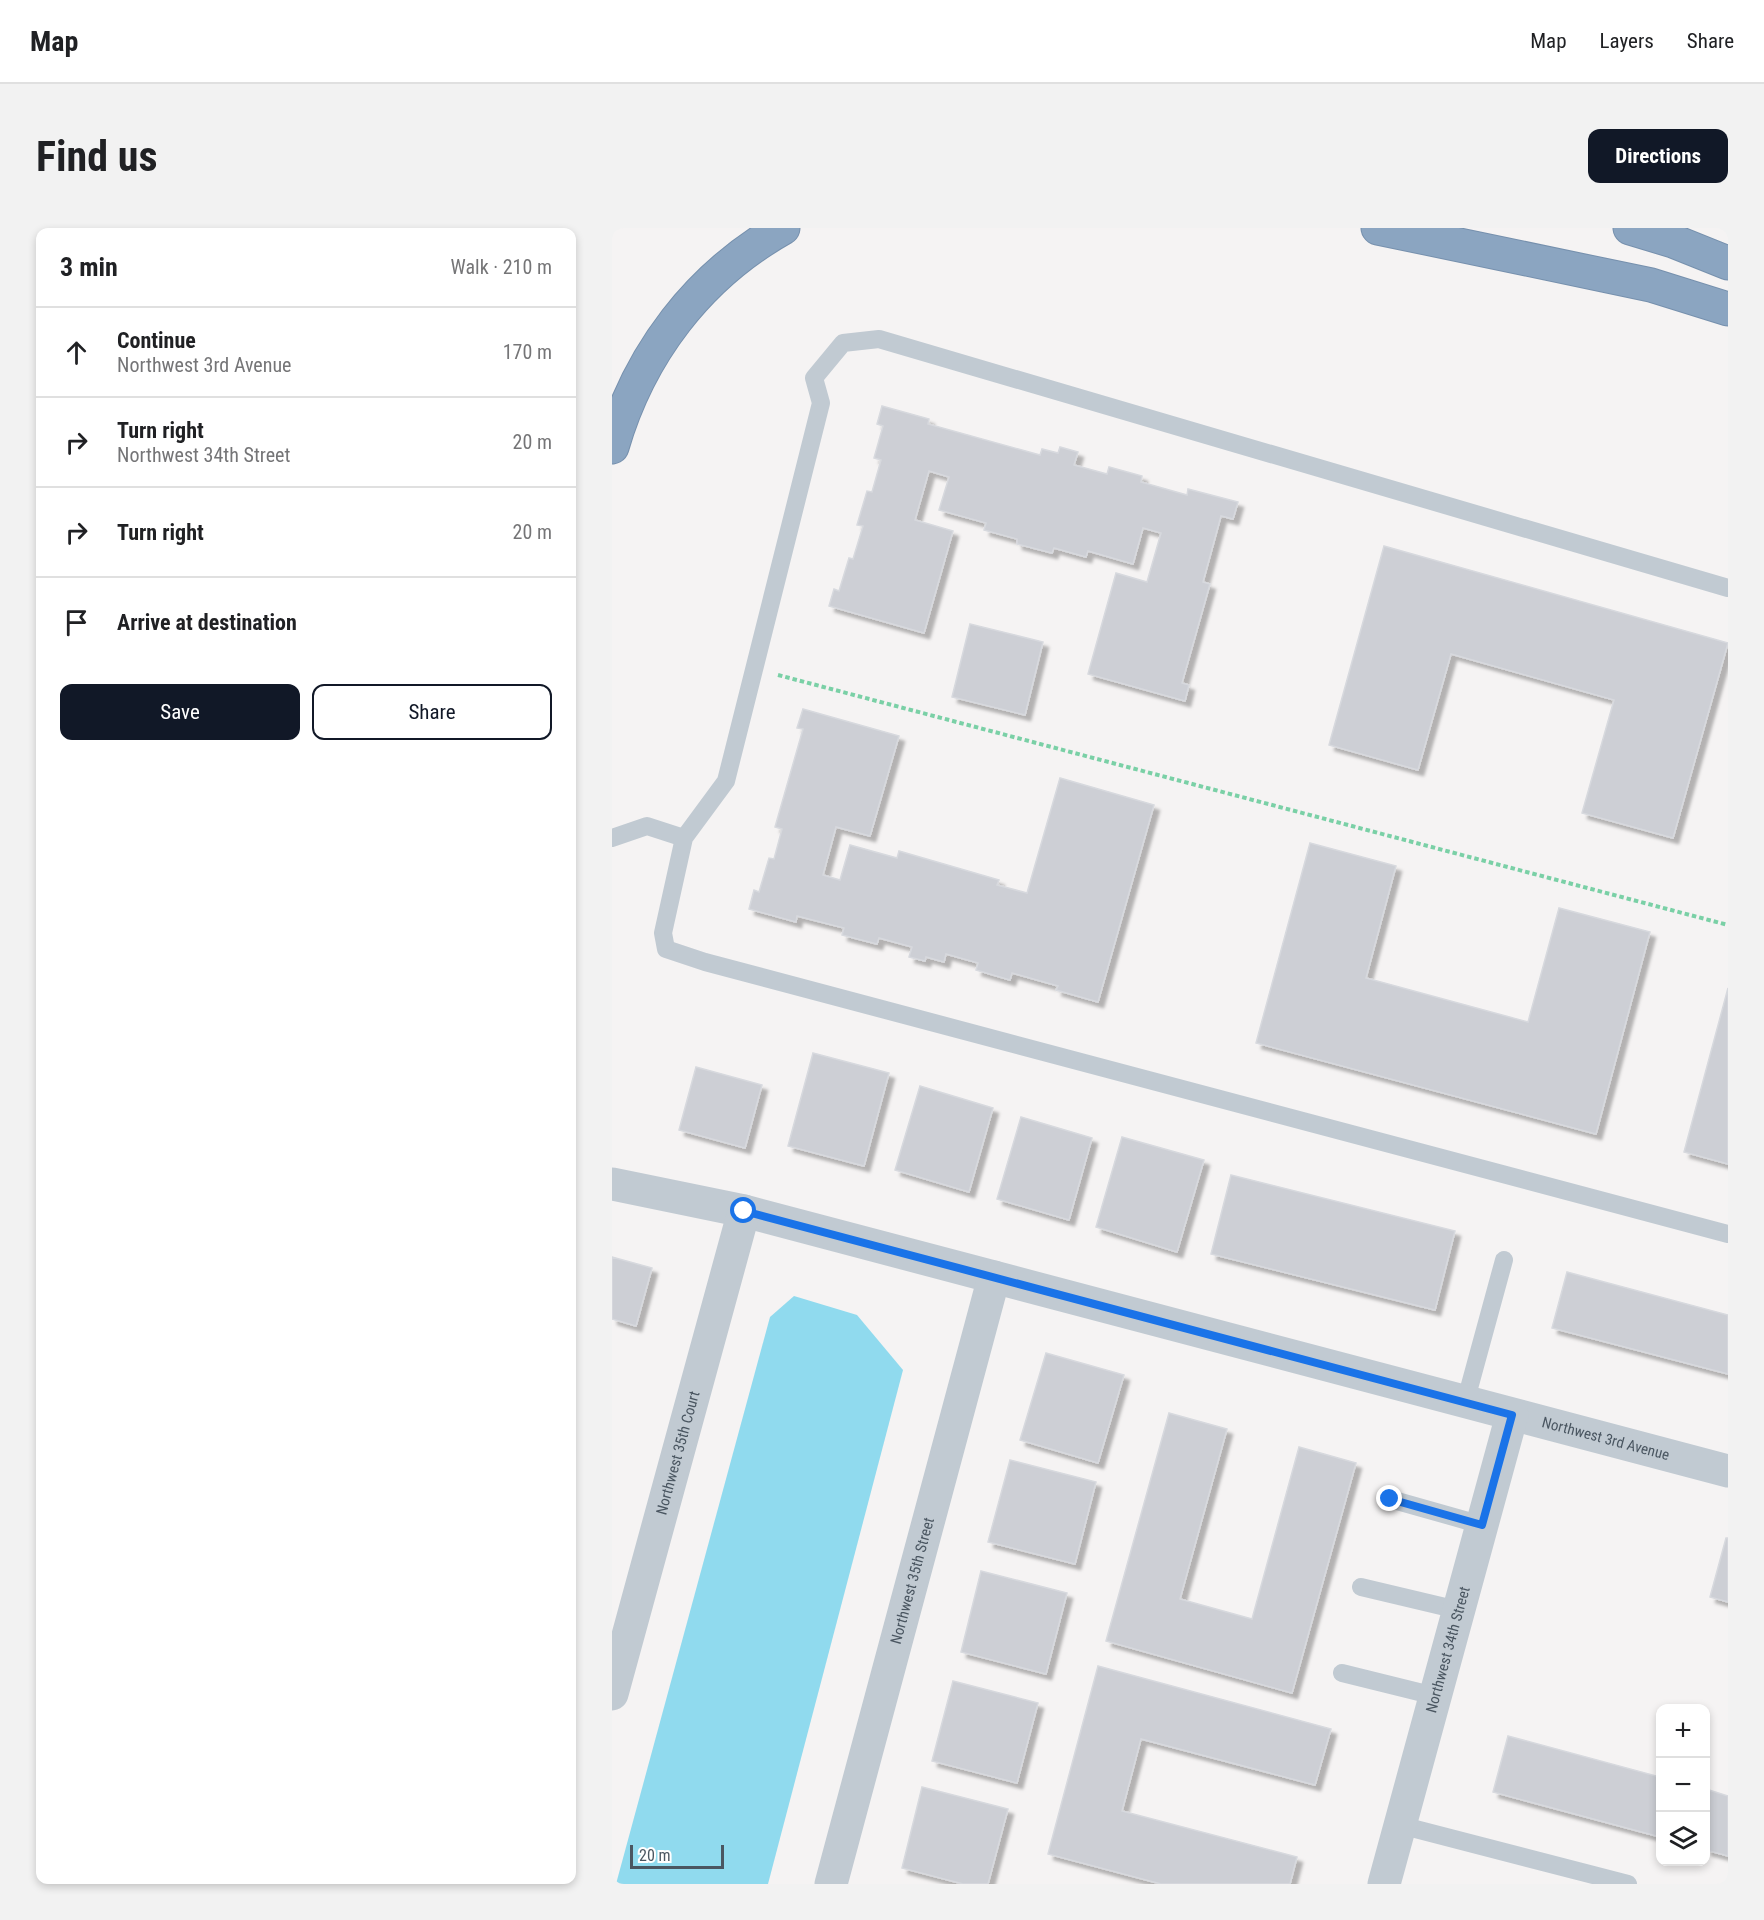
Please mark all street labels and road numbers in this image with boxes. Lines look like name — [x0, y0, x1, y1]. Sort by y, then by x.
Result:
street label: Northwest 35th Court — [652, 1389, 703, 1517]
street label: Northwest 3rd Avenue — [1540, 1413, 1671, 1464]
street label: Northwest 35th Street — [887, 1516, 938, 1646]
street label: Northwest 34th Street — [1422, 1584, 1474, 1715]

